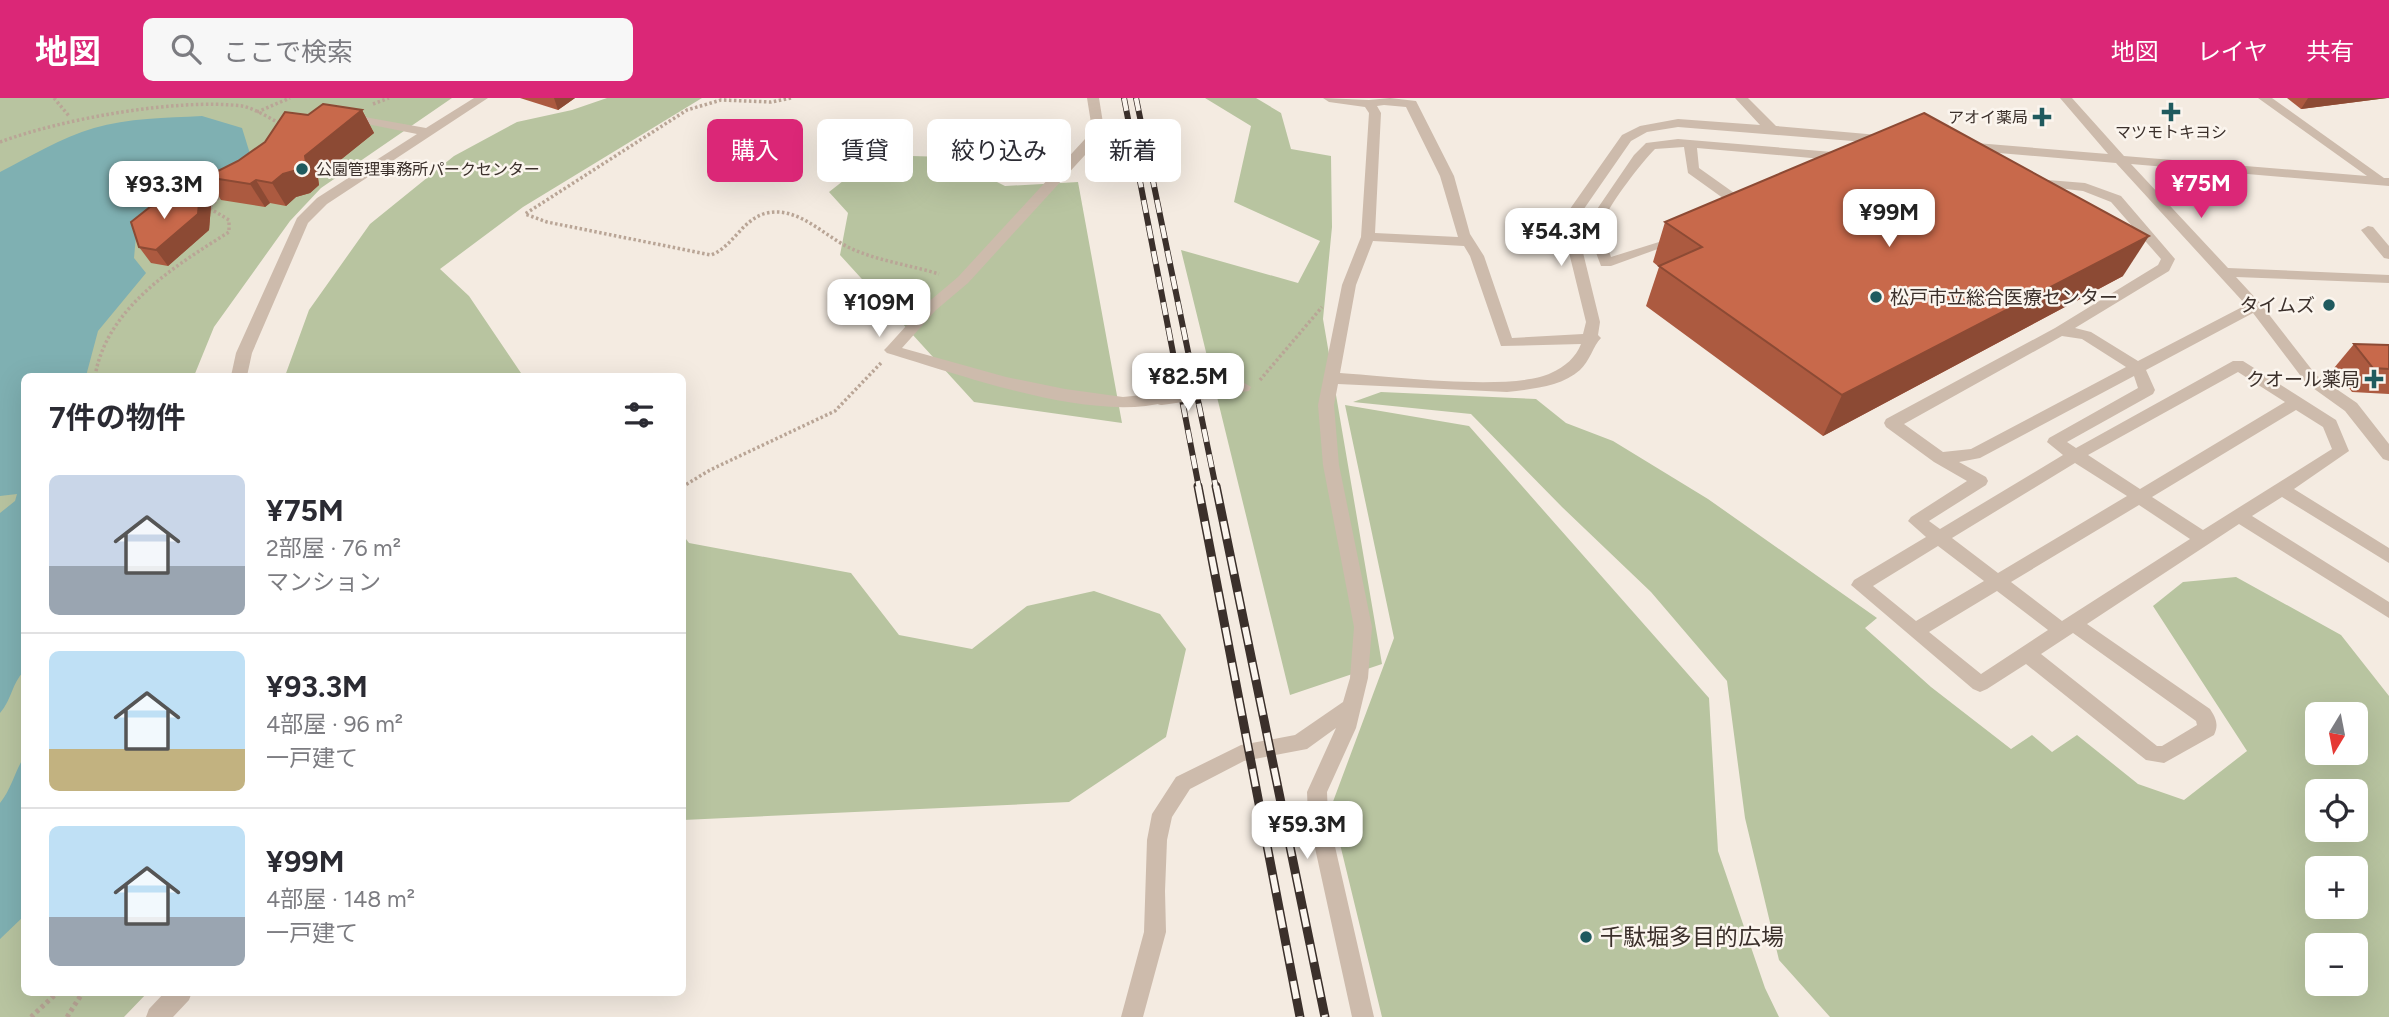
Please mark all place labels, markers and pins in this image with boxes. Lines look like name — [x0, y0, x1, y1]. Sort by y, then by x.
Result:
marker: マツモトキヨシ — [2163, 104, 2179, 120]
place label: アオイ薬局 — [1948, 108, 2028, 127]
marker: アオイ薬局 — [2034, 109, 2050, 125]
place label: マツモトキヨシ — [2115, 123, 2227, 142]
place label: 公園管理事務所パークセンター — [316, 160, 540, 179]
pin: ¥75M — [2160, 160, 2242, 220]
marker: 公園管理事務所パークセンター — [294, 161, 310, 177]
pin: ¥93.3M — [107, 162, 221, 221]
pin: ¥99M — [1848, 190, 1930, 249]
pin: ¥54.3M — [1504, 208, 1618, 268]
pin: ¥109M — [830, 280, 928, 339]
place label: 松戸市立総合医療センター — [1890, 286, 2118, 309]
marker: 松戸市立総合医療センター — [1868, 289, 1884, 305]
place label: タイムズ — [2239, 294, 2315, 317]
marker: タイムズ — [2321, 297, 2337, 313]
pin: ¥82.5M — [1131, 354, 1245, 413]
place label: クオール薬局 — [2246, 368, 2360, 391]
marker: クオール薬局 — [2366, 371, 2382, 387]
pin: ¥59.3M — [1250, 802, 1364, 861]
place label: 千駄堀多目的広場 — [1600, 923, 1784, 951]
marker: 千駄堀多目的広場 — [1578, 929, 1594, 945]

